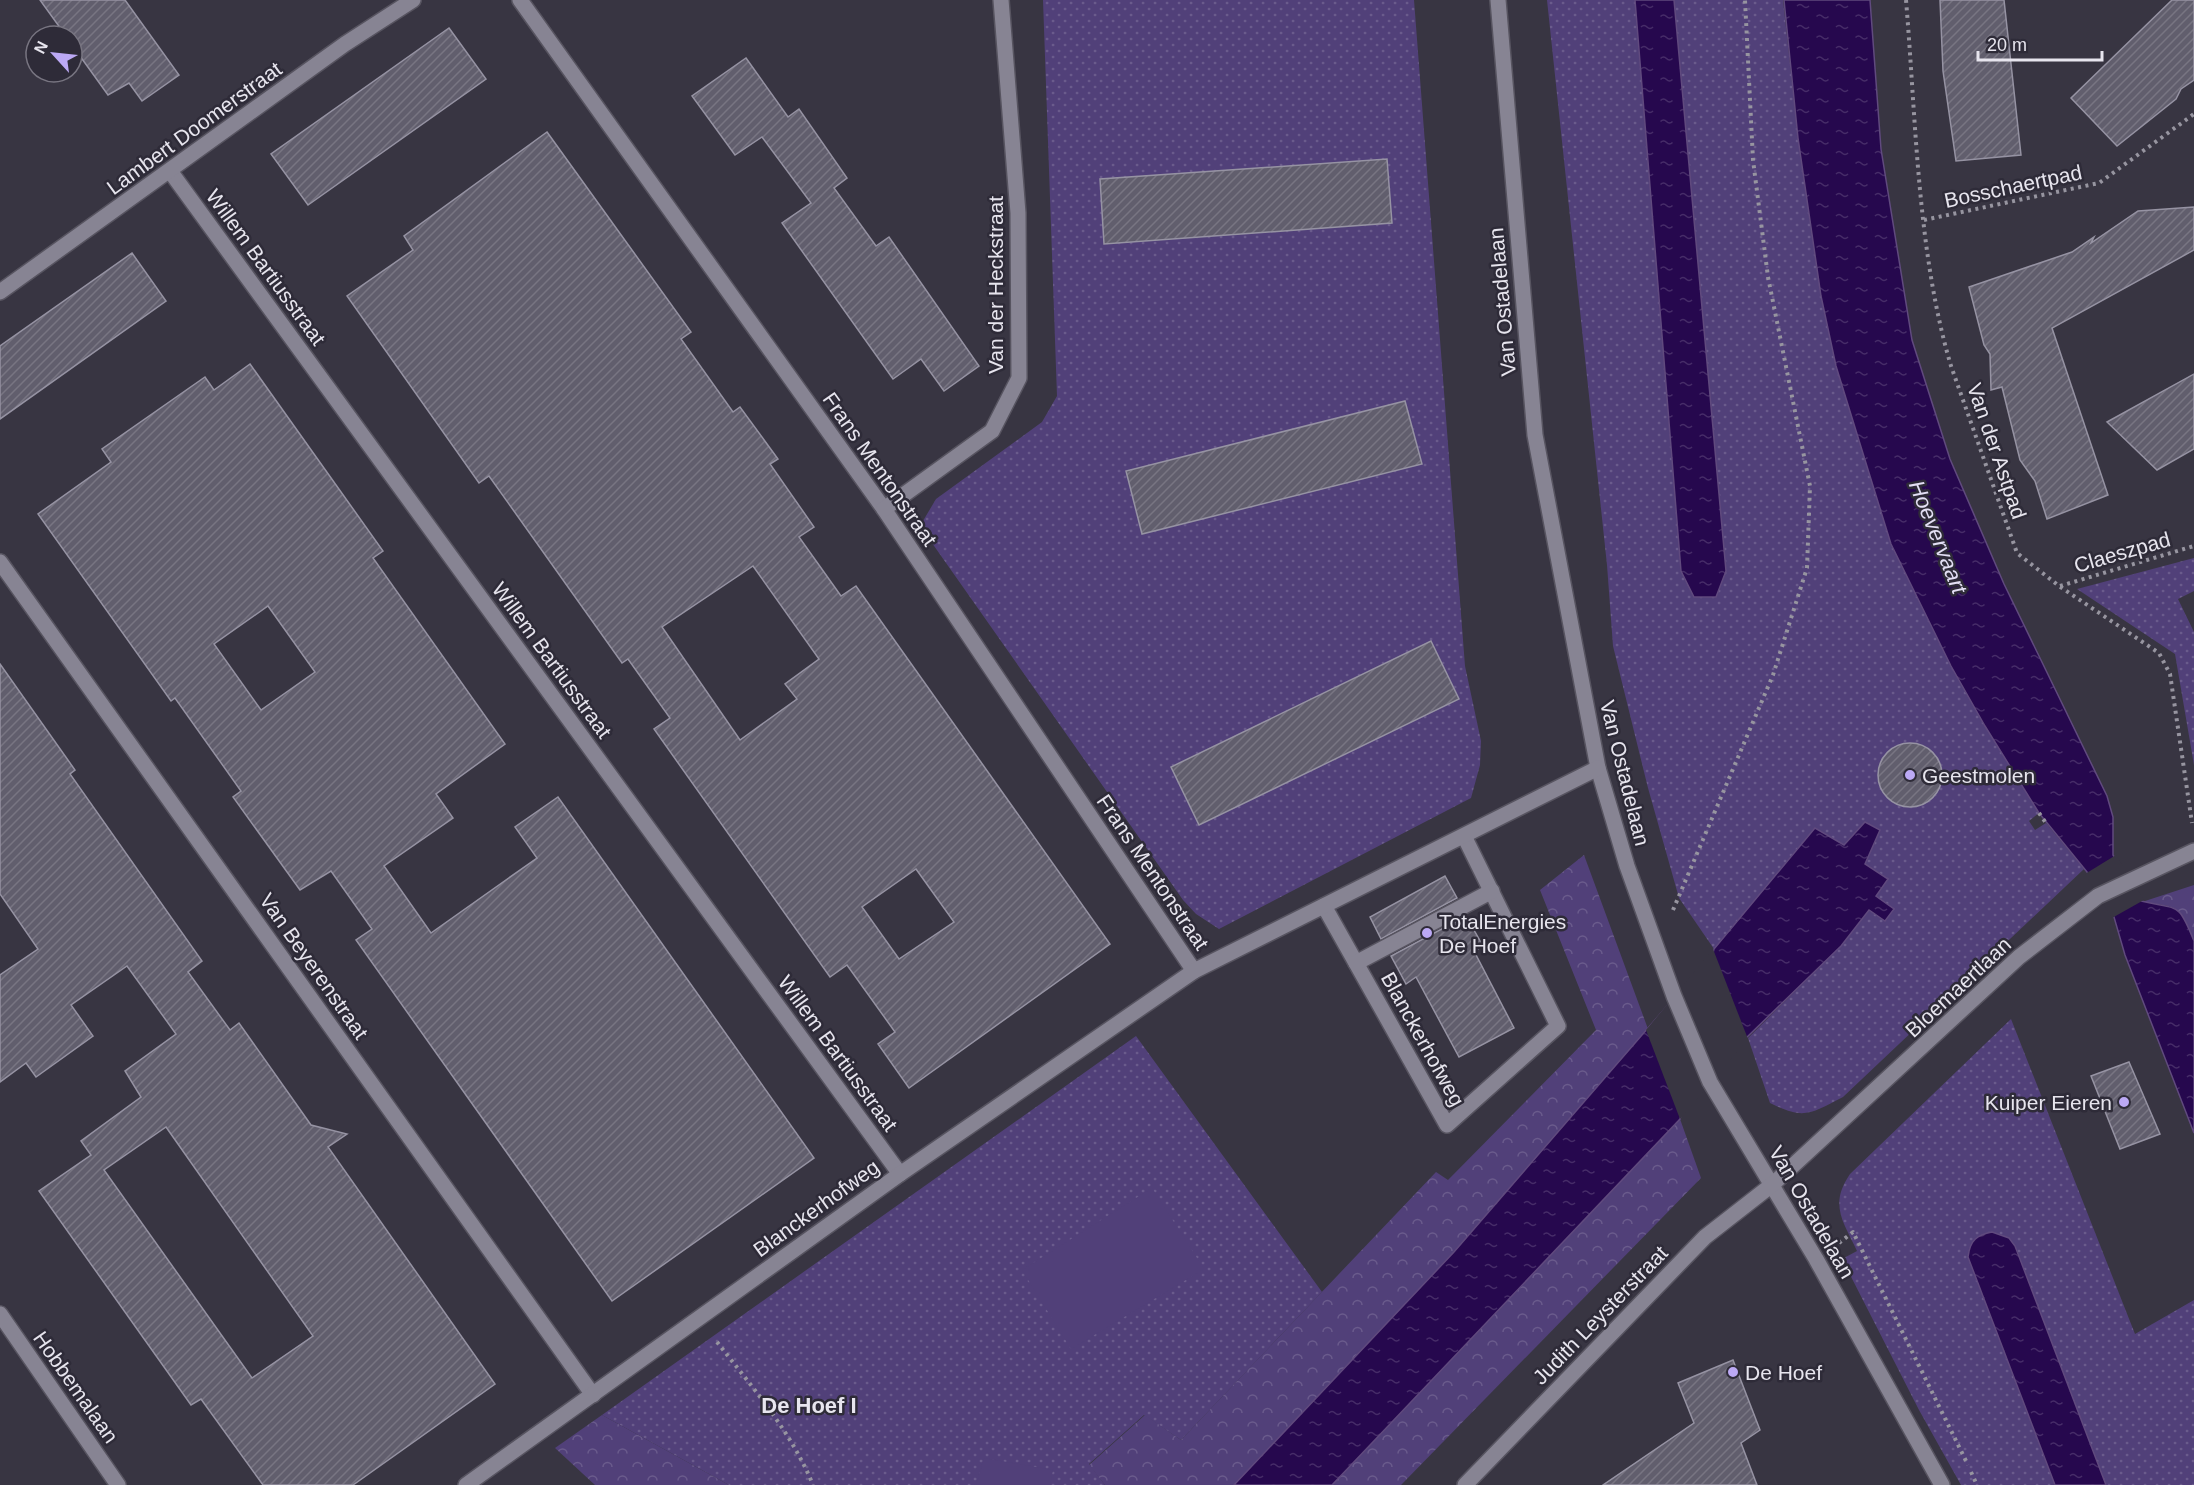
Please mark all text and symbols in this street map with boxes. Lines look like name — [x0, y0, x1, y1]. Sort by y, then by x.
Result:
north arrow — [24, 24, 84, 84]
scale bar — [1978, 24, 2102, 62]
text: 20 m — [1987, 35, 2027, 55]
text: N — [31, 38, 51, 56]
street label: Lambert Doomerstraat — [102, 57, 286, 199]
street label: Bosschaertpad — [1942, 160, 2084, 212]
street label: Willem Bartiusstraat — [202, 185, 330, 349]
street label: Van der Heckstraat — [984, 196, 1007, 374]
street label: Van Ostadelaan — [1484, 227, 1520, 377]
street label: Van der Astpad — [1963, 380, 2031, 522]
street label: Frans Mentonstraat — [818, 388, 942, 550]
water label: Hoevervaart — [1904, 477, 1972, 598]
street label: Claeszpad — [2071, 527, 2173, 577]
street label: Willem Bartiusstraat — [488, 578, 616, 742]
street label: Van Ostadelaan — [1596, 698, 1654, 848]
place label: Geestmolen — [1922, 764, 2035, 787]
marker: Geestmolen — [1903, 768, 1917, 782]
street label: Frans Mentonstraat — [1093, 790, 1214, 954]
street label: Van Beyerenstraat — [255, 889, 373, 1043]
place label: TotalEnergies De Hoef — [1439, 910, 1566, 957]
marker: TotalEnergies De Hoef — [1420, 926, 1434, 940]
street label: Bloemaertlaan — [1901, 932, 2015, 1042]
street label: Blanckerhofweg — [1377, 968, 1469, 1110]
street label: Willem Bartiusstraat — [774, 971, 902, 1135]
place label: Kuiper Eieren — [1985, 1091, 2112, 1114]
marker: Kuiper Eieren — [2117, 1095, 2131, 1109]
street label: Van Ostadelaan — [1765, 1142, 1859, 1282]
street label: Blanckerhofweg — [749, 1155, 883, 1261]
street label: Judith Leysterstraat — [1528, 1241, 1672, 1389]
street label: Hobbemalaan — [29, 1327, 123, 1447]
place label: De Hoef — [1745, 1361, 1822, 1384]
marker: De Hoef — [1726, 1365, 1740, 1379]
district label: De Hoef I — [761, 1393, 857, 1418]

